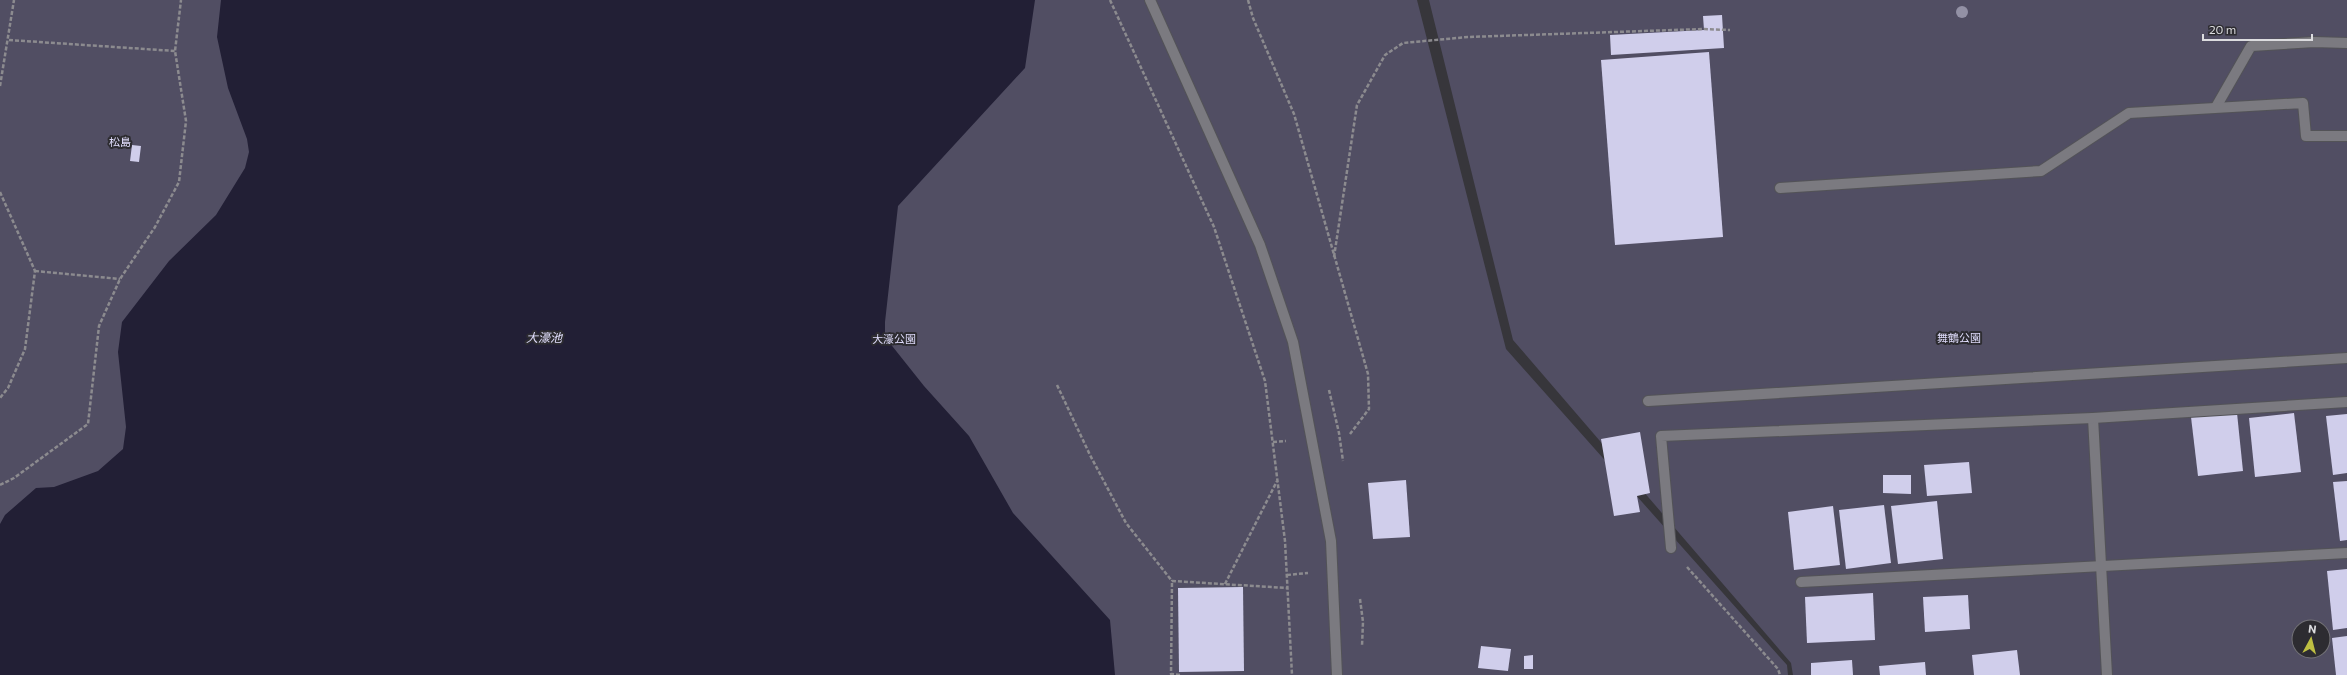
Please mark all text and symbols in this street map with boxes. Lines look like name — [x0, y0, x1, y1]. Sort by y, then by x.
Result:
scale bar — [2203, 16, 2312, 42]
text: 20 m — [2209, 22, 2236, 36]
park label: 松島 — [109, 135, 131, 148]
water label: 大濠池 — [526, 330, 563, 344]
park label: 舞鶴公園 — [1937, 331, 1981, 344]
park label: 大濠公園 — [872, 332, 916, 345]
north arrow — [2291, 619, 2331, 659]
text: N — [2307, 622, 2317, 636]

